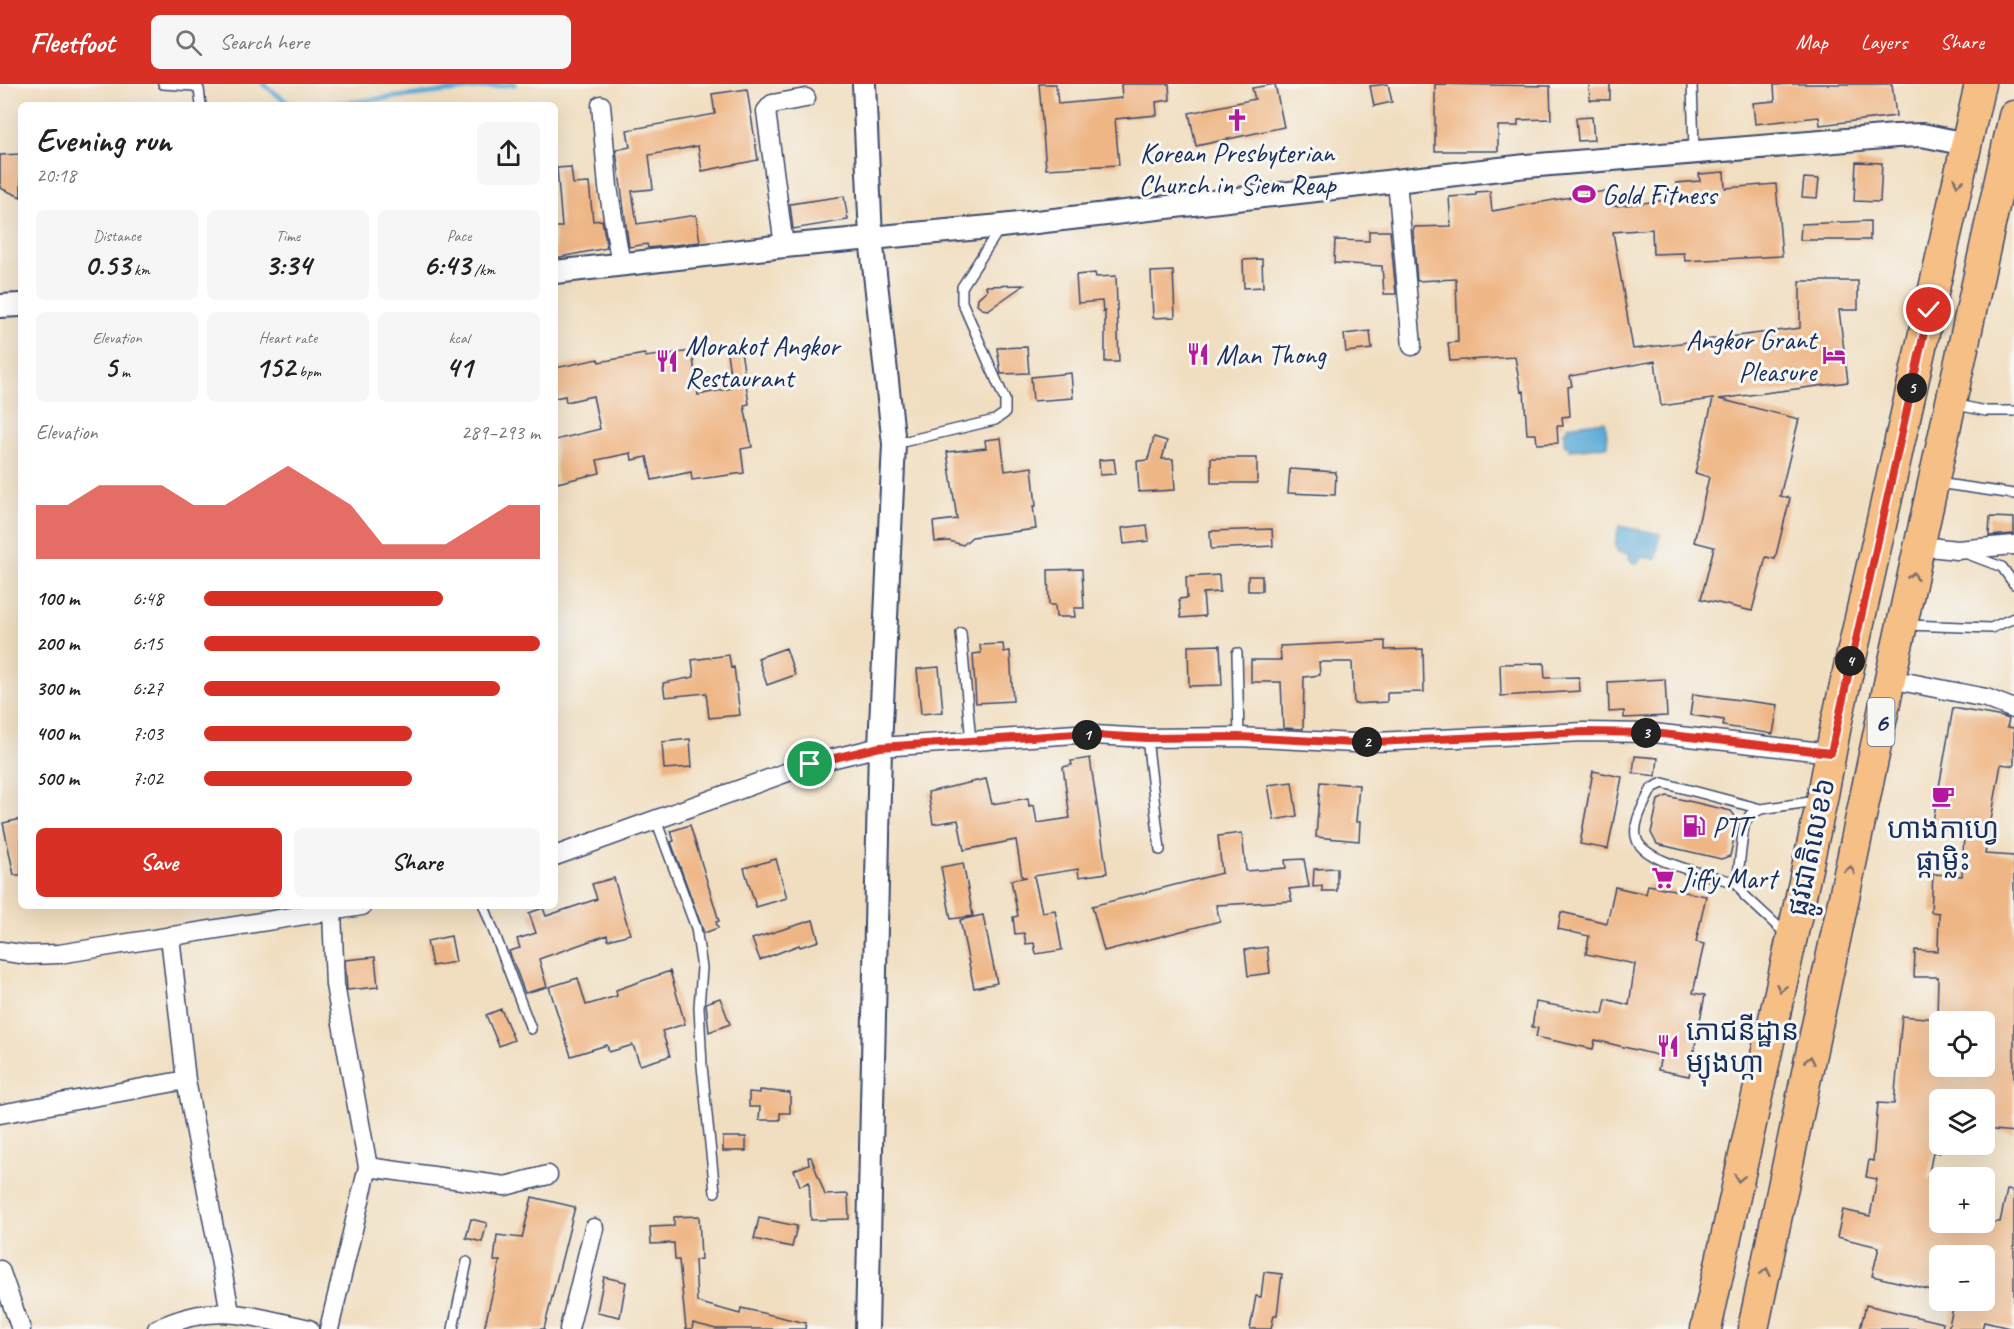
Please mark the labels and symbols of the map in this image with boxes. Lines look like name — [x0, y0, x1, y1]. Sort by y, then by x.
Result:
church icon: Korean Presbyterian Church in Siem Reap — [1224, 107, 1250, 133]
place label: Korean Presbyterian Church in Siem Reap — [1139, 135, 1337, 202]
place label: Gold Fitness — [1602, 177, 1719, 212]
one-way arrow — [1952, 177, 1965, 187]
sports icon: Gold Fitness — [1571, 181, 1597, 207]
pin — [1903, 284, 1954, 335]
place label: Angkor Grant Pleasure — [1686, 322, 1819, 389]
place label: Morakot Angkor Restaurant — [685, 328, 842, 395]
place label: Man Thong — [1216, 337, 1327, 372]
restaurant icon: Man Thong — [1185, 341, 1211, 367]
hotel icon: Angkor Grant Pleasure — [1821, 342, 1847, 368]
restaurant icon: Morakot Angkor Restaurant — [654, 348, 680, 374]
pin: 5 — [1897, 373, 1927, 403]
one-way arrow — [1906, 572, 1919, 582]
pin: 4 — [1835, 646, 1865, 676]
road number: 6 — [1868, 698, 1894, 746]
pin: 3 — [1631, 718, 1661, 748]
pin: 1 — [1072, 720, 1102, 750]
pin: 2 — [1352, 727, 1382, 757]
pin — [784, 738, 835, 789]
street label: ផ្លូវជាតិលេខ៦ — [1779, 775, 1850, 921]
cafe icon: ហាងកាហ្វេ ផ្កាម្លិះ — [1930, 783, 1956, 809]
place label: PTT — [1712, 809, 1756, 844]
place label: ហាងកាហ្វេ ផ្កាម្លិះ — [1887, 811, 1999, 878]
fuel station icon: PTT — [1681, 813, 1707, 839]
place label: Jiffy Mart — [1679, 861, 1780, 896]
supermarket icon: Jiffy Mart — [1650, 865, 1676, 891]
one-way arrow — [1843, 865, 1856, 875]
one-way arrow — [1775, 983, 1788, 993]
place label: ភោជនីដ្ឋាន ម្យុងហ្កា — [1686, 1013, 1799, 1087]
restaurant icon: ភោជនីដ្ឋាន ម្យុងហ្កា — [1655, 1033, 1681, 1059]
one-way arrow — [1803, 1056, 1816, 1066]
one-way arrow — [1734, 1173, 1747, 1183]
one-way arrow — [1758, 1267, 1771, 1277]

